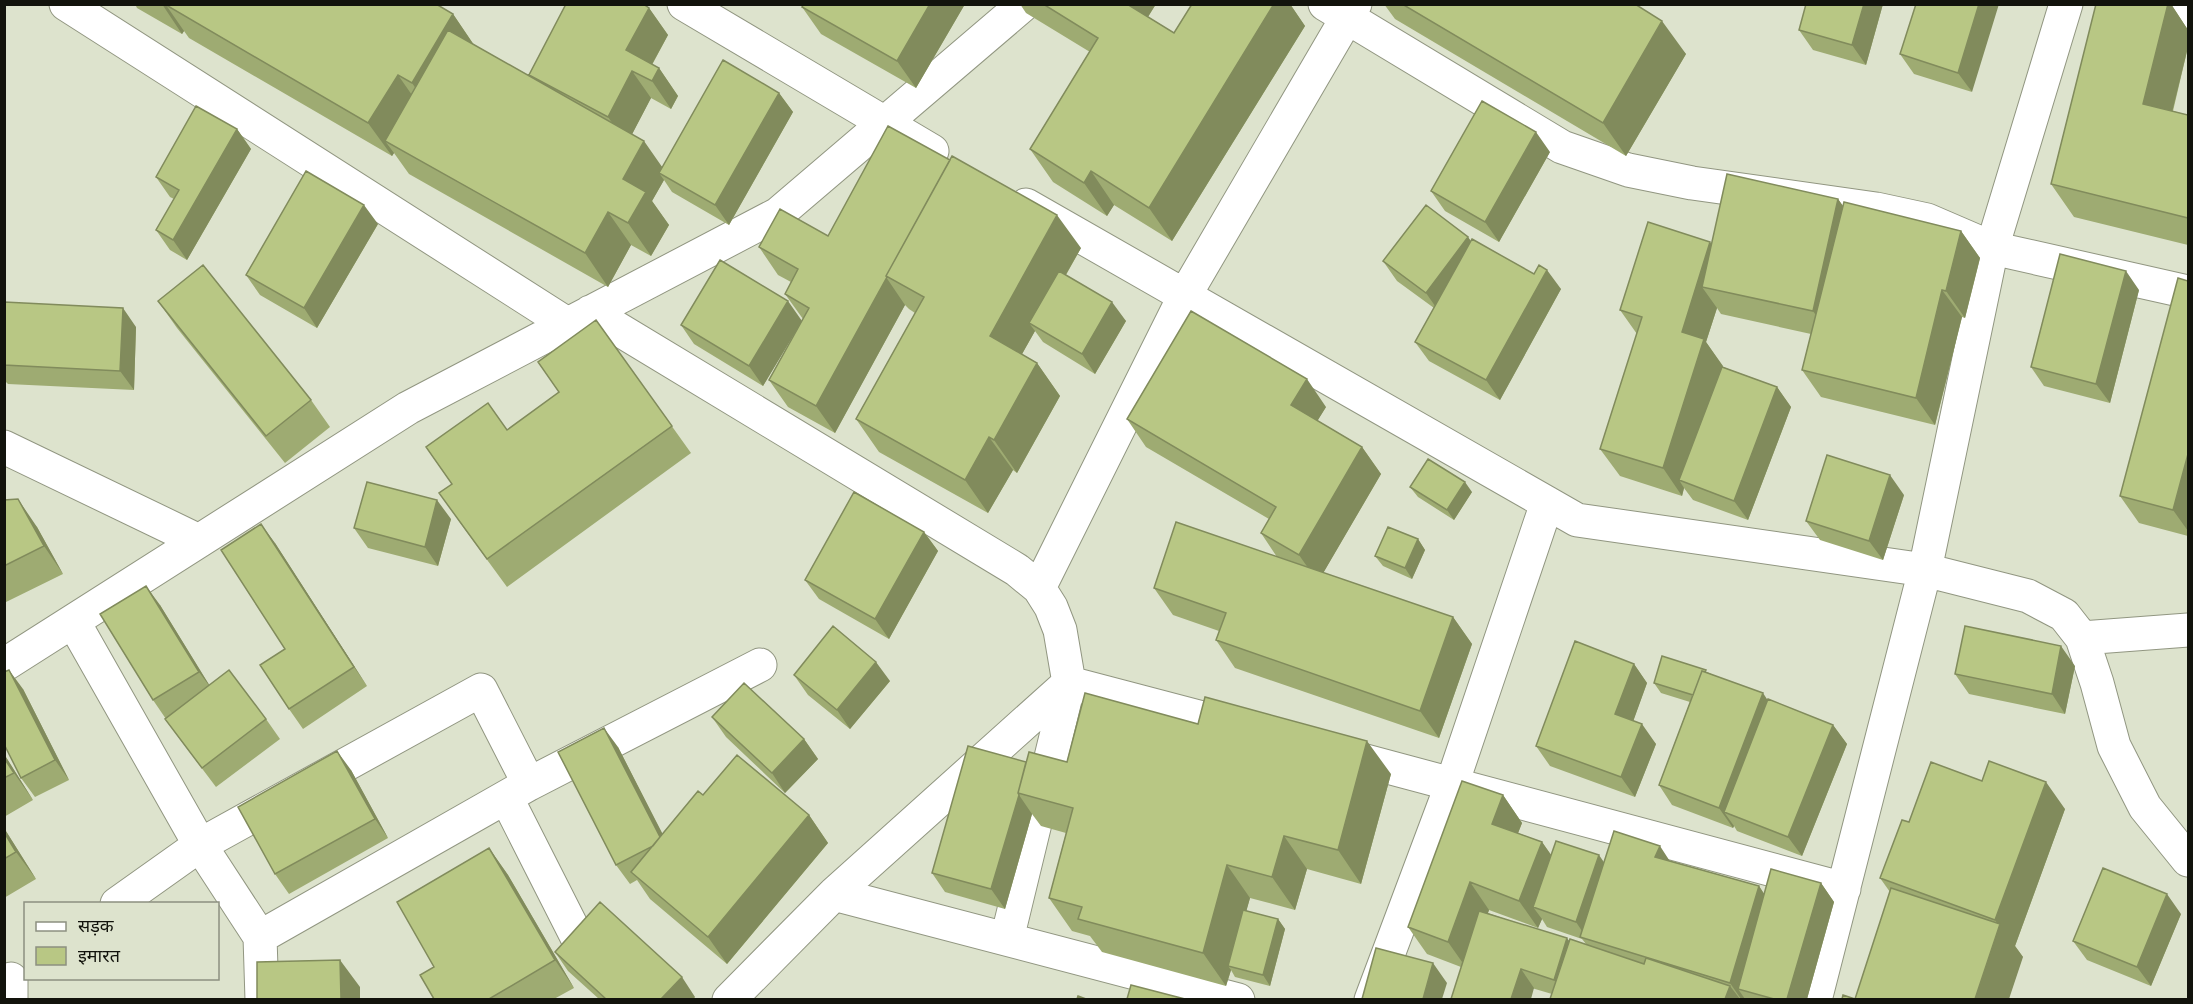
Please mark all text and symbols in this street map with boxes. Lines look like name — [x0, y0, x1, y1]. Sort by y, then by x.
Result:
legend — [24, 902, 219, 980]
text: सड़क — [78, 915, 115, 936]
text: इमारत — [78, 945, 121, 966]

